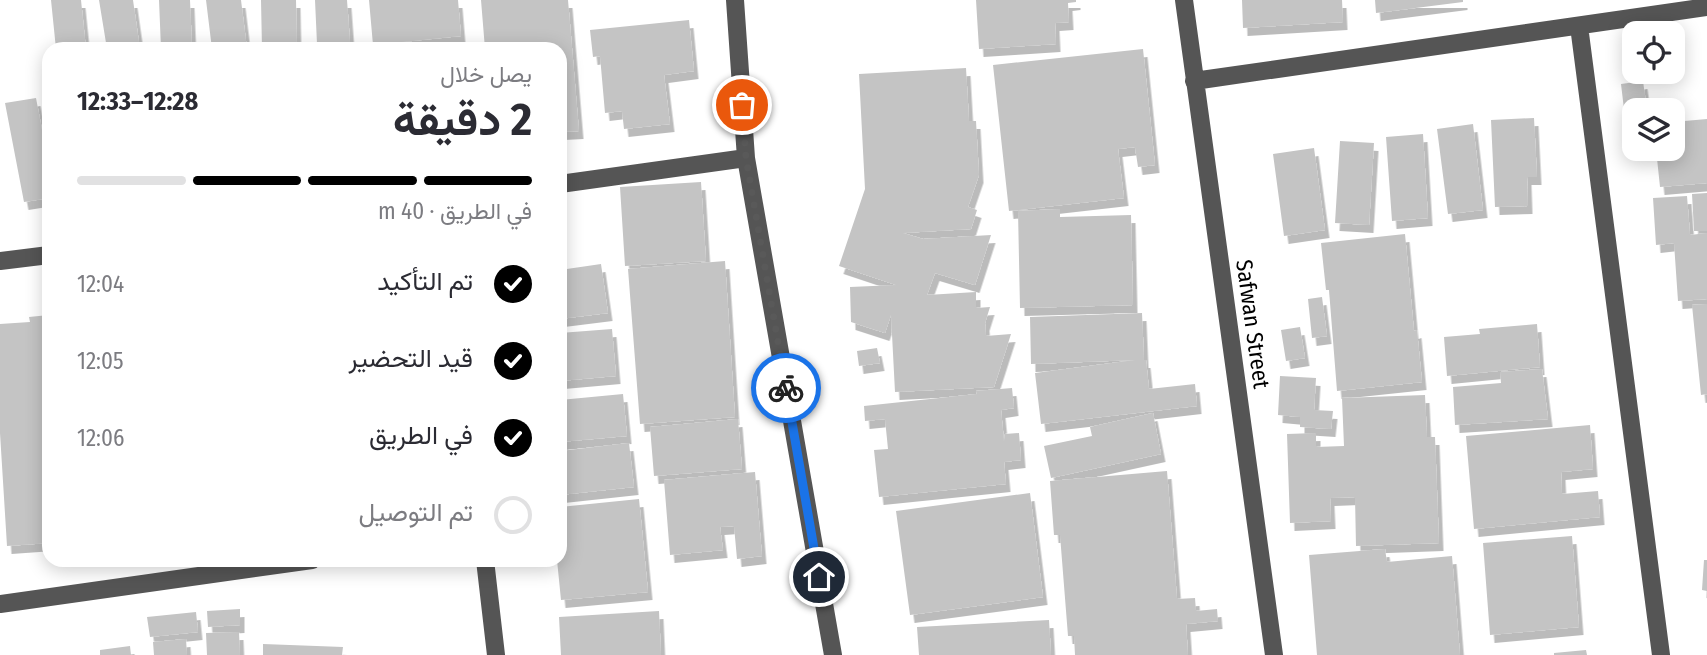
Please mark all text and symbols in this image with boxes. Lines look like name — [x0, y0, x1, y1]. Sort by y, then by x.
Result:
map controls — [1622, 21, 1685, 161]
button: locate — [1622, 21, 1685, 84]
text: يصل خلال — [440, 60, 532, 88]
pin — [712, 75, 772, 135]
text: 12:28–12:33 — [77, 86, 198, 117]
icon: bag — [723, 86, 761, 124]
text: 2 دقيقة — [393, 92, 532, 147]
button: layers — [1622, 98, 1685, 161]
text: في الطريق · 40 m — [378, 197, 532, 225]
street label: Safwan Street — [1230, 258, 1276, 391]
icon: check — [494, 265, 532, 303]
text: تم التأكيد — [377, 266, 473, 297]
text: 12:04 — [77, 270, 124, 298]
icon: check — [494, 342, 532, 380]
text: قيد التحضير — [348, 343, 473, 374]
text: 12:05 — [77, 347, 124, 375]
courier — [751, 353, 821, 423]
icon: bike — [767, 369, 805, 407]
icon: check — [494, 419, 532, 457]
text: في الطريق — [369, 420, 473, 451]
text: 12:06 — [77, 424, 124, 452]
text: تم التوصيل — [359, 497, 473, 528]
pin — [789, 547, 849, 607]
icon: home — [800, 558, 838, 596]

